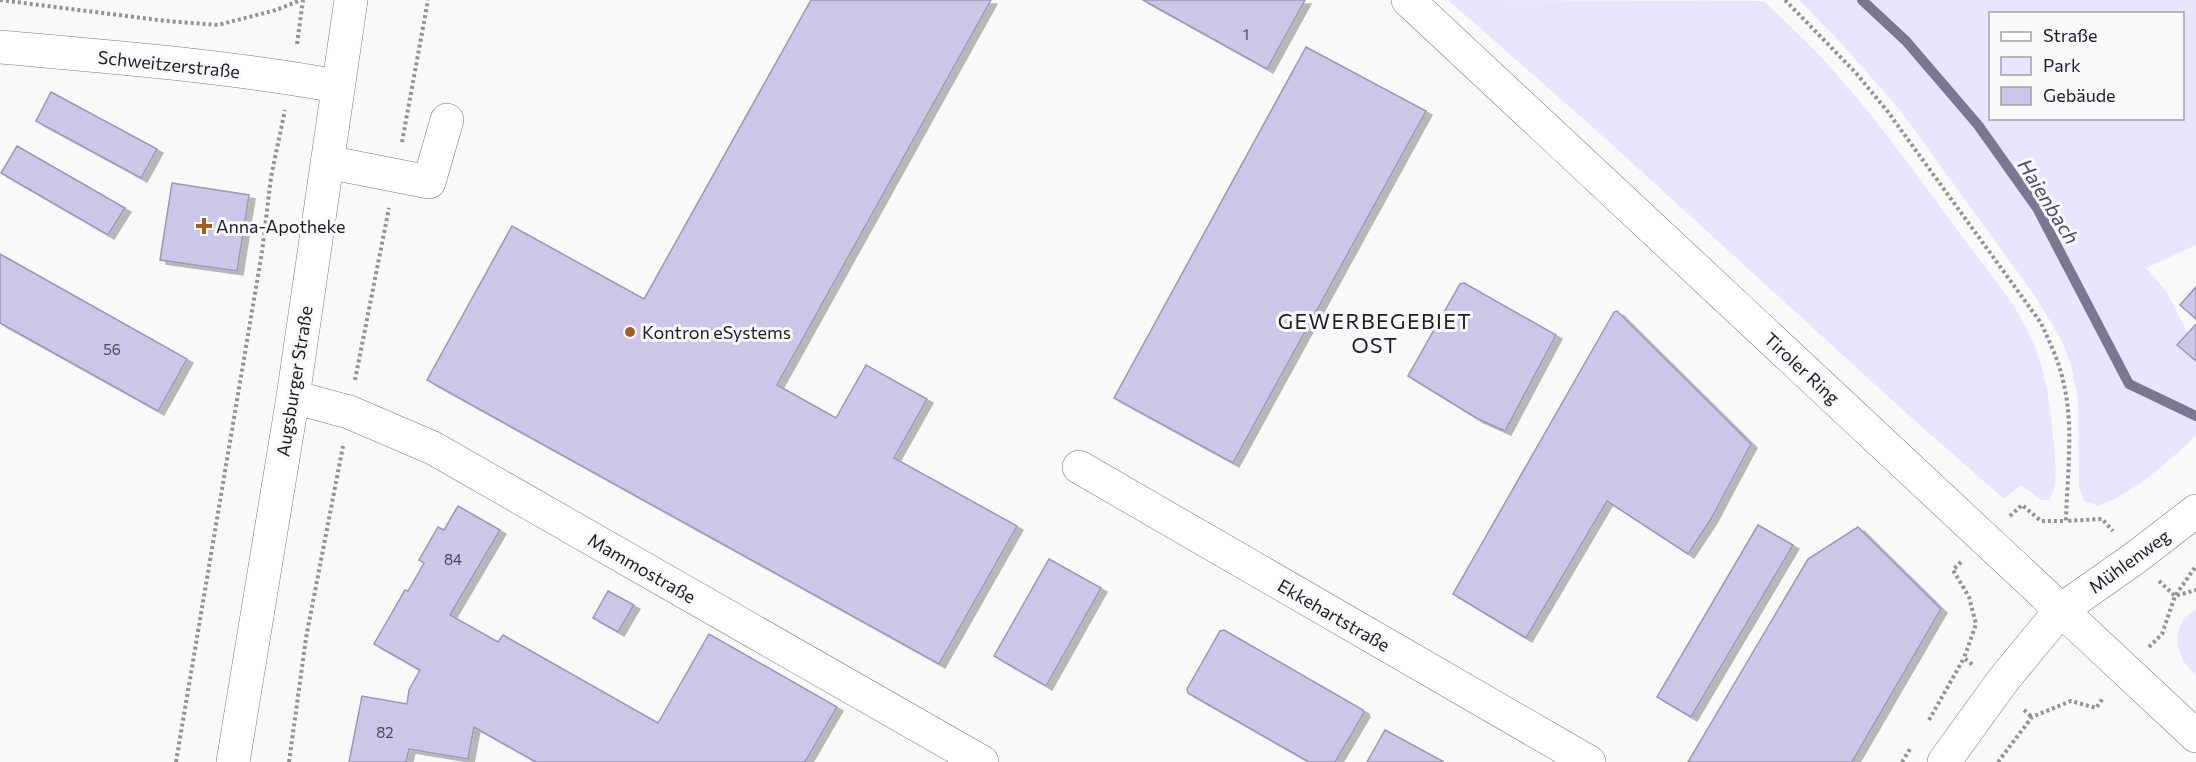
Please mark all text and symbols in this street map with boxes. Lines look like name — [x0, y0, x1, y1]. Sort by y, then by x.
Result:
legend — [1989, 12, 2184, 120]
text: Straße — [2043, 24, 2098, 46]
house number: 1 — [1243, 25, 1249, 43]
street label: Schweitzerstraße — [97, 46, 241, 82]
text: Park — [2043, 54, 2081, 76]
text: Gebäude — [2043, 84, 2116, 106]
water label: Haienbach — [2013, 154, 2085, 248]
place label: Anna-Apotheke — [216, 215, 345, 237]
marker: Anna-Apotheke — [197, 219, 211, 233]
street label: Augsburger Straße — [271, 304, 317, 458]
district label: GEWERBEGEBIET OST — [1278, 308, 1472, 357]
place label: Kontron eSystems — [642, 321, 791, 343]
marker: Kontron eSystems — [623, 325, 637, 339]
street label: Tiroler Ring — [1760, 327, 1845, 409]
house number: 56 — [103, 340, 121, 358]
street label: Mühlenweg — [2084, 524, 2174, 598]
street label: Mammostraße — [584, 528, 700, 608]
house number: 84 — [444, 550, 462, 568]
street label: Ekkehartstraße — [1274, 574, 1394, 656]
house number: 82 — [376, 723, 394, 741]

